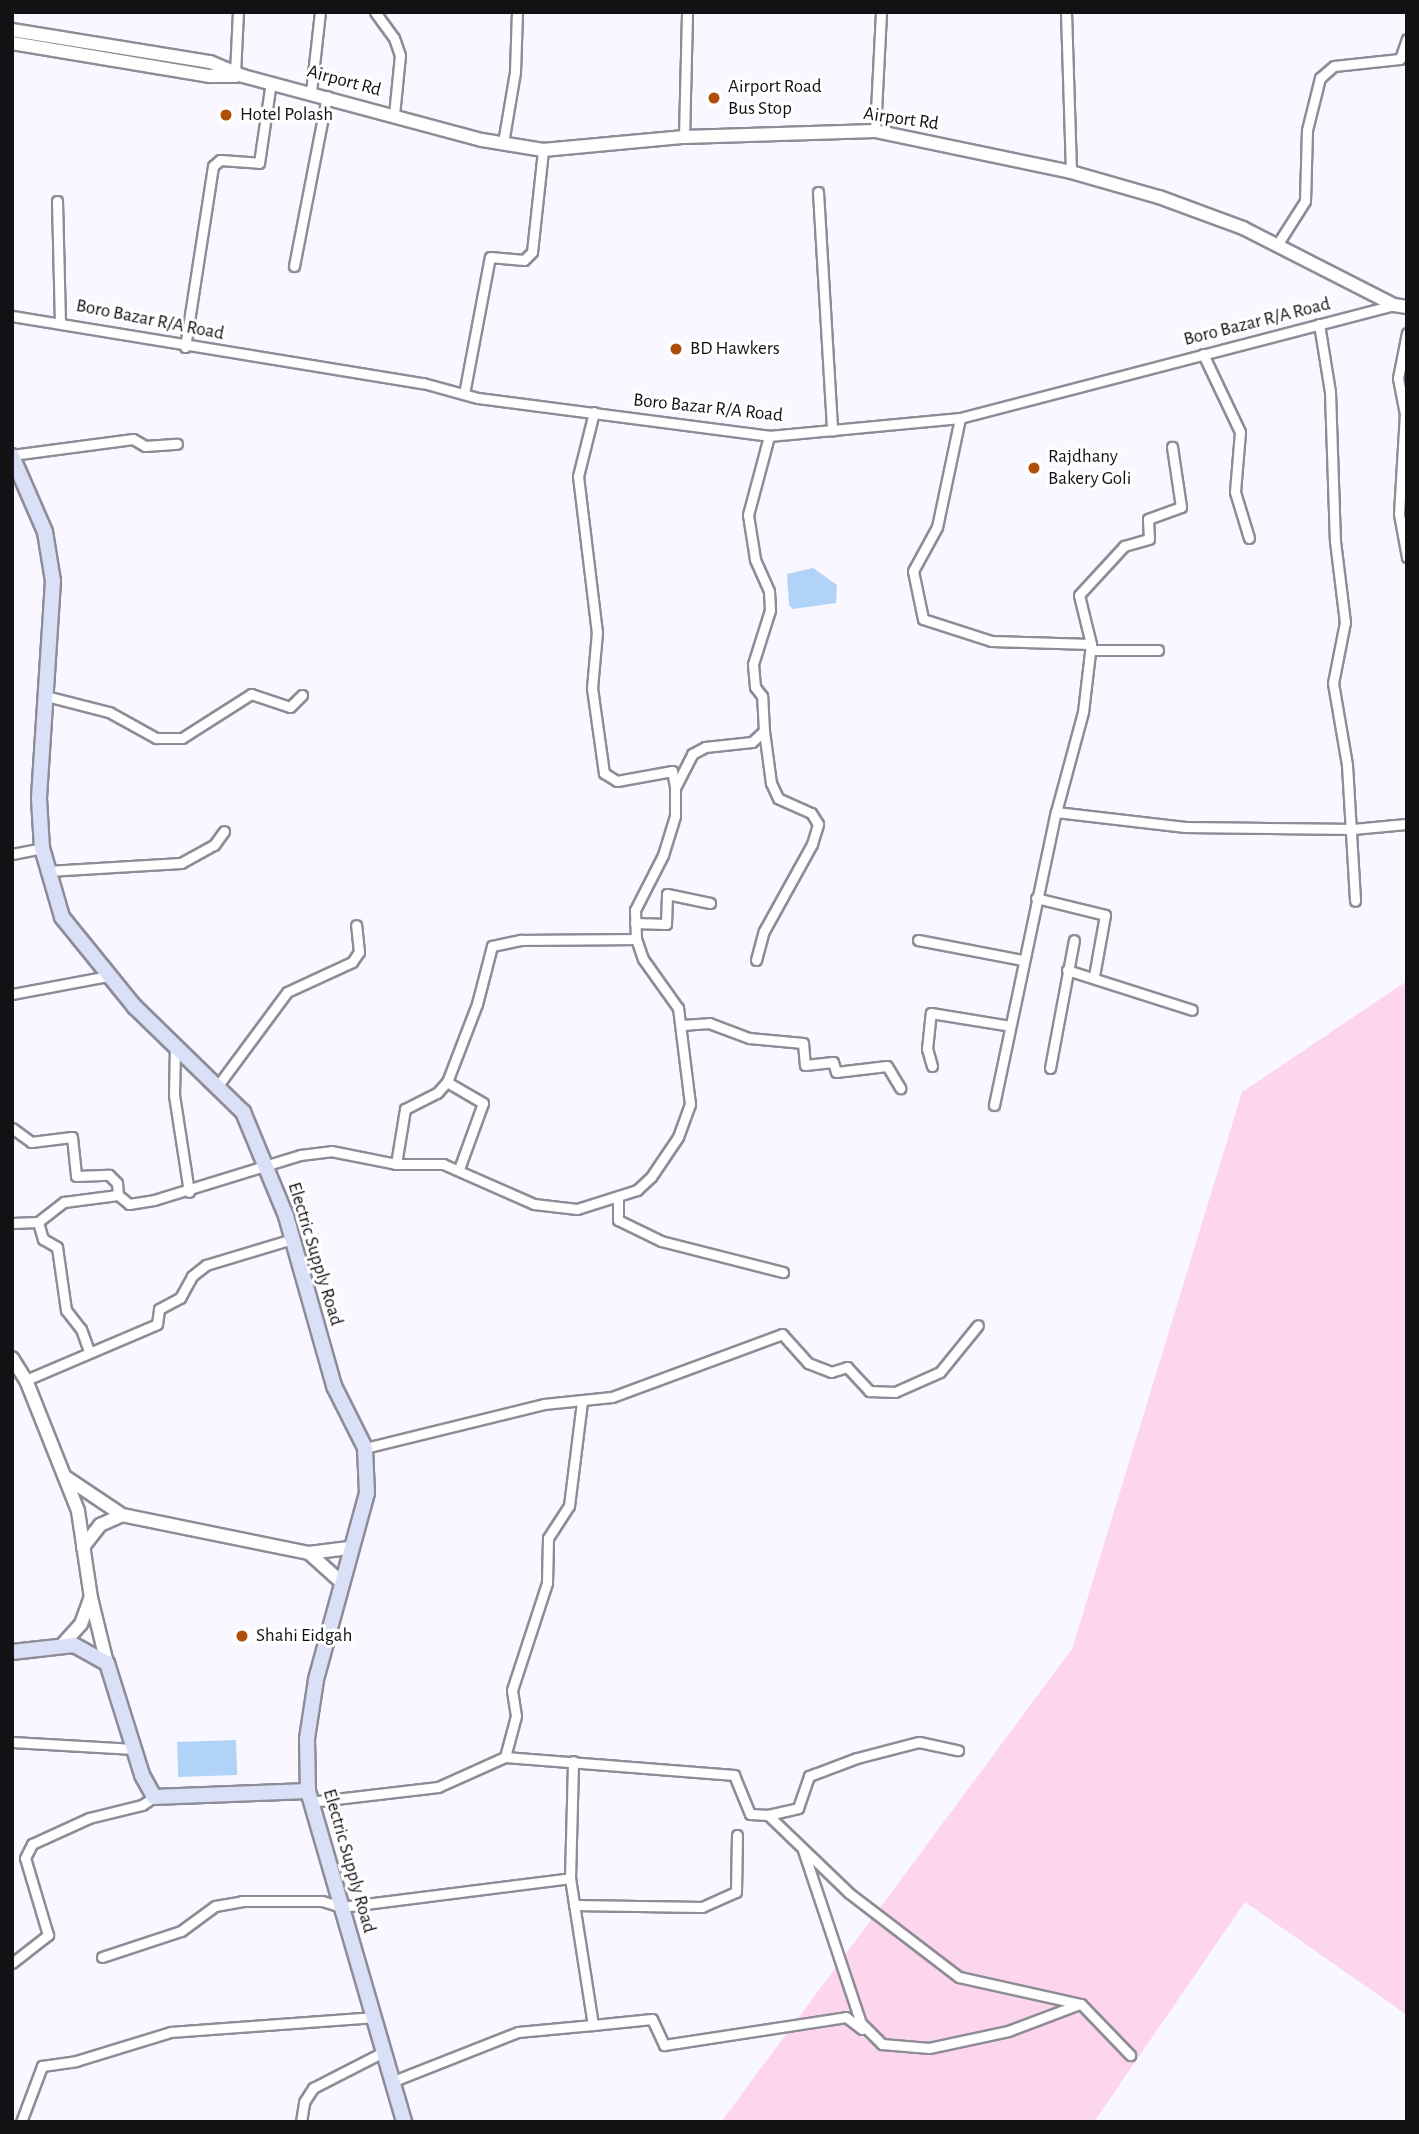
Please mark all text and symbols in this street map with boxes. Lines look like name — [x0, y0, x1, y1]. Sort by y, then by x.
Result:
street label: Airport Rd — [305, 60, 383, 102]
place label: Airport Road Bus Stop — [728, 76, 822, 120]
marker: Airport Road Bus Stop — [706, 90, 722, 106]
street label: Airport Rd — [862, 102, 940, 136]
place label: Hotel Polash — [240, 104, 333, 126]
marker: Hotel Polash — [218, 107, 234, 123]
street label: Boro Bazar R/A Road — [1181, 293, 1333, 351]
street label: Boro Bazar R/A Road — [74, 294, 226, 346]
place label: BD Hawkers — [690, 338, 780, 360]
marker: BD Hawkers — [668, 341, 684, 357]
street label: Boro Bazar R/A Road — [632, 389, 784, 427]
place label: Rajdhany Bakery Goli — [1048, 446, 1131, 490]
marker: Rajdhany Bakery Goli — [1026, 460, 1042, 476]
street label: Electric Supply Road — [282, 1179, 348, 1329]
place label: Shahi Eidgah — [256, 1625, 352, 1647]
marker: Shahi Eidgah — [234, 1628, 250, 1644]
street label: Electric Supply Road — [318, 1786, 380, 1936]

